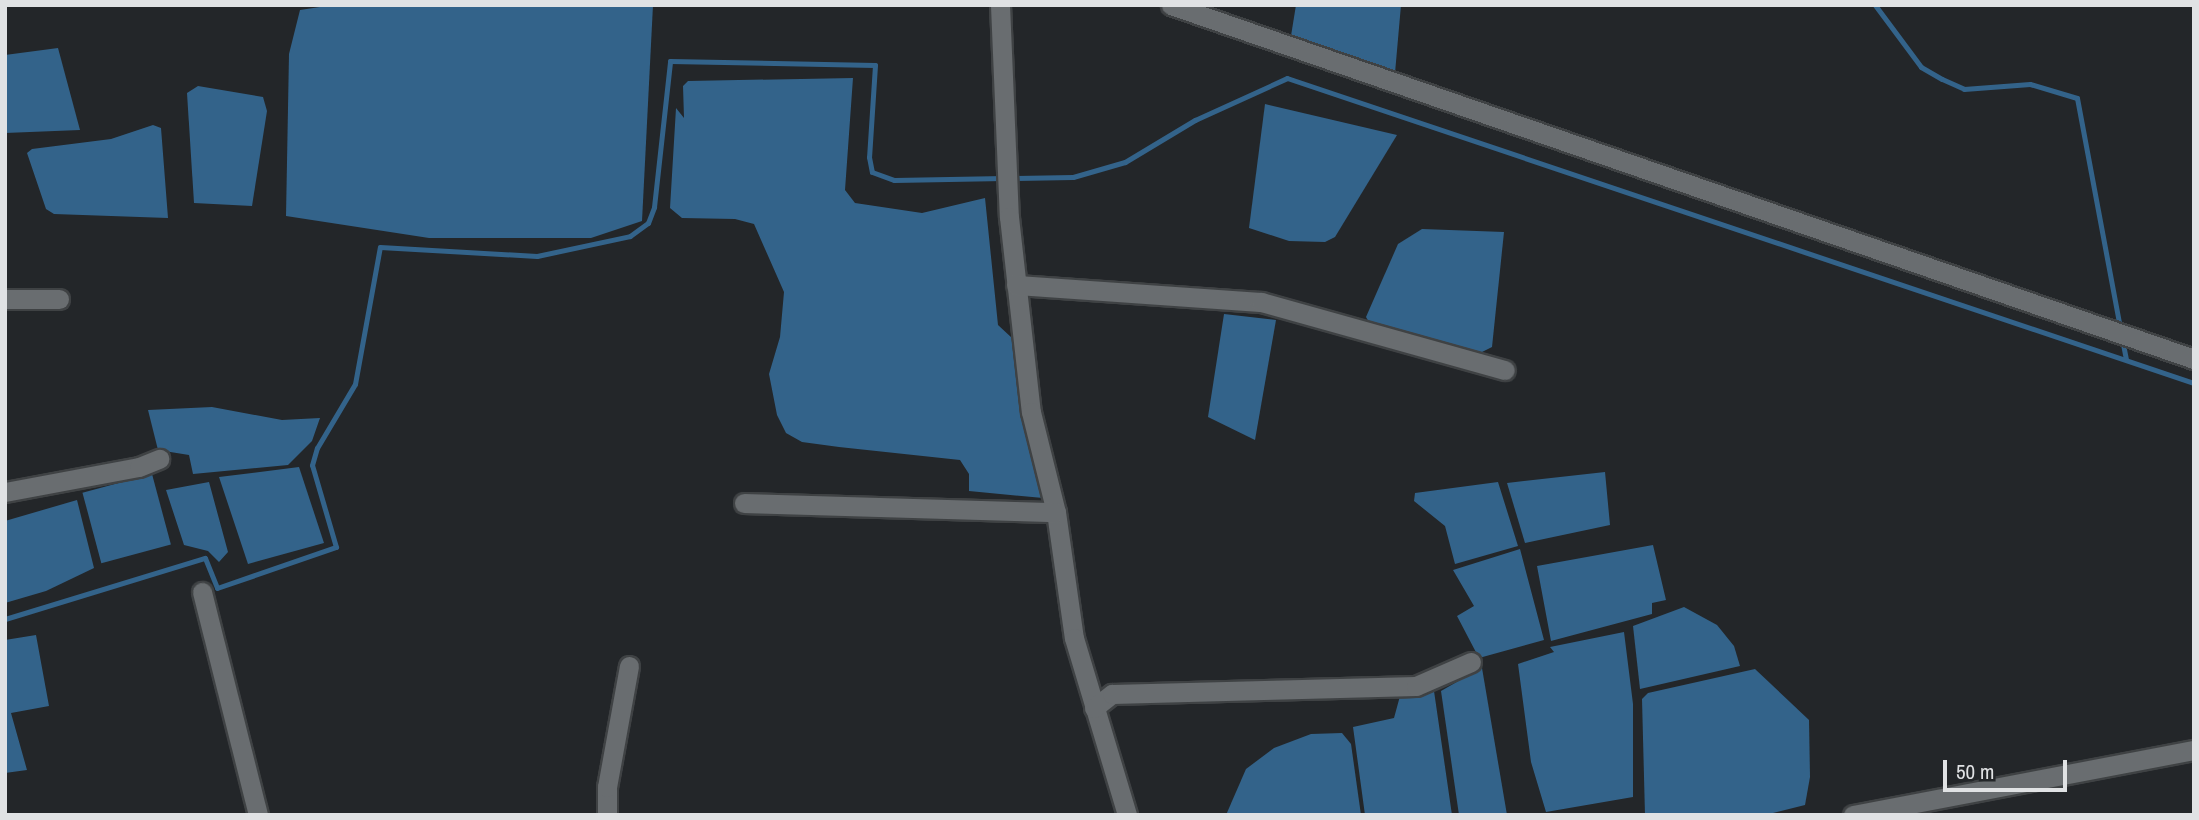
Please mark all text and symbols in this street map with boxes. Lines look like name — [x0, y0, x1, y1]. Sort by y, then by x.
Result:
scale bar — [1947, 746, 2071, 790]
text: 50 m — [1956, 757, 1994, 786]

